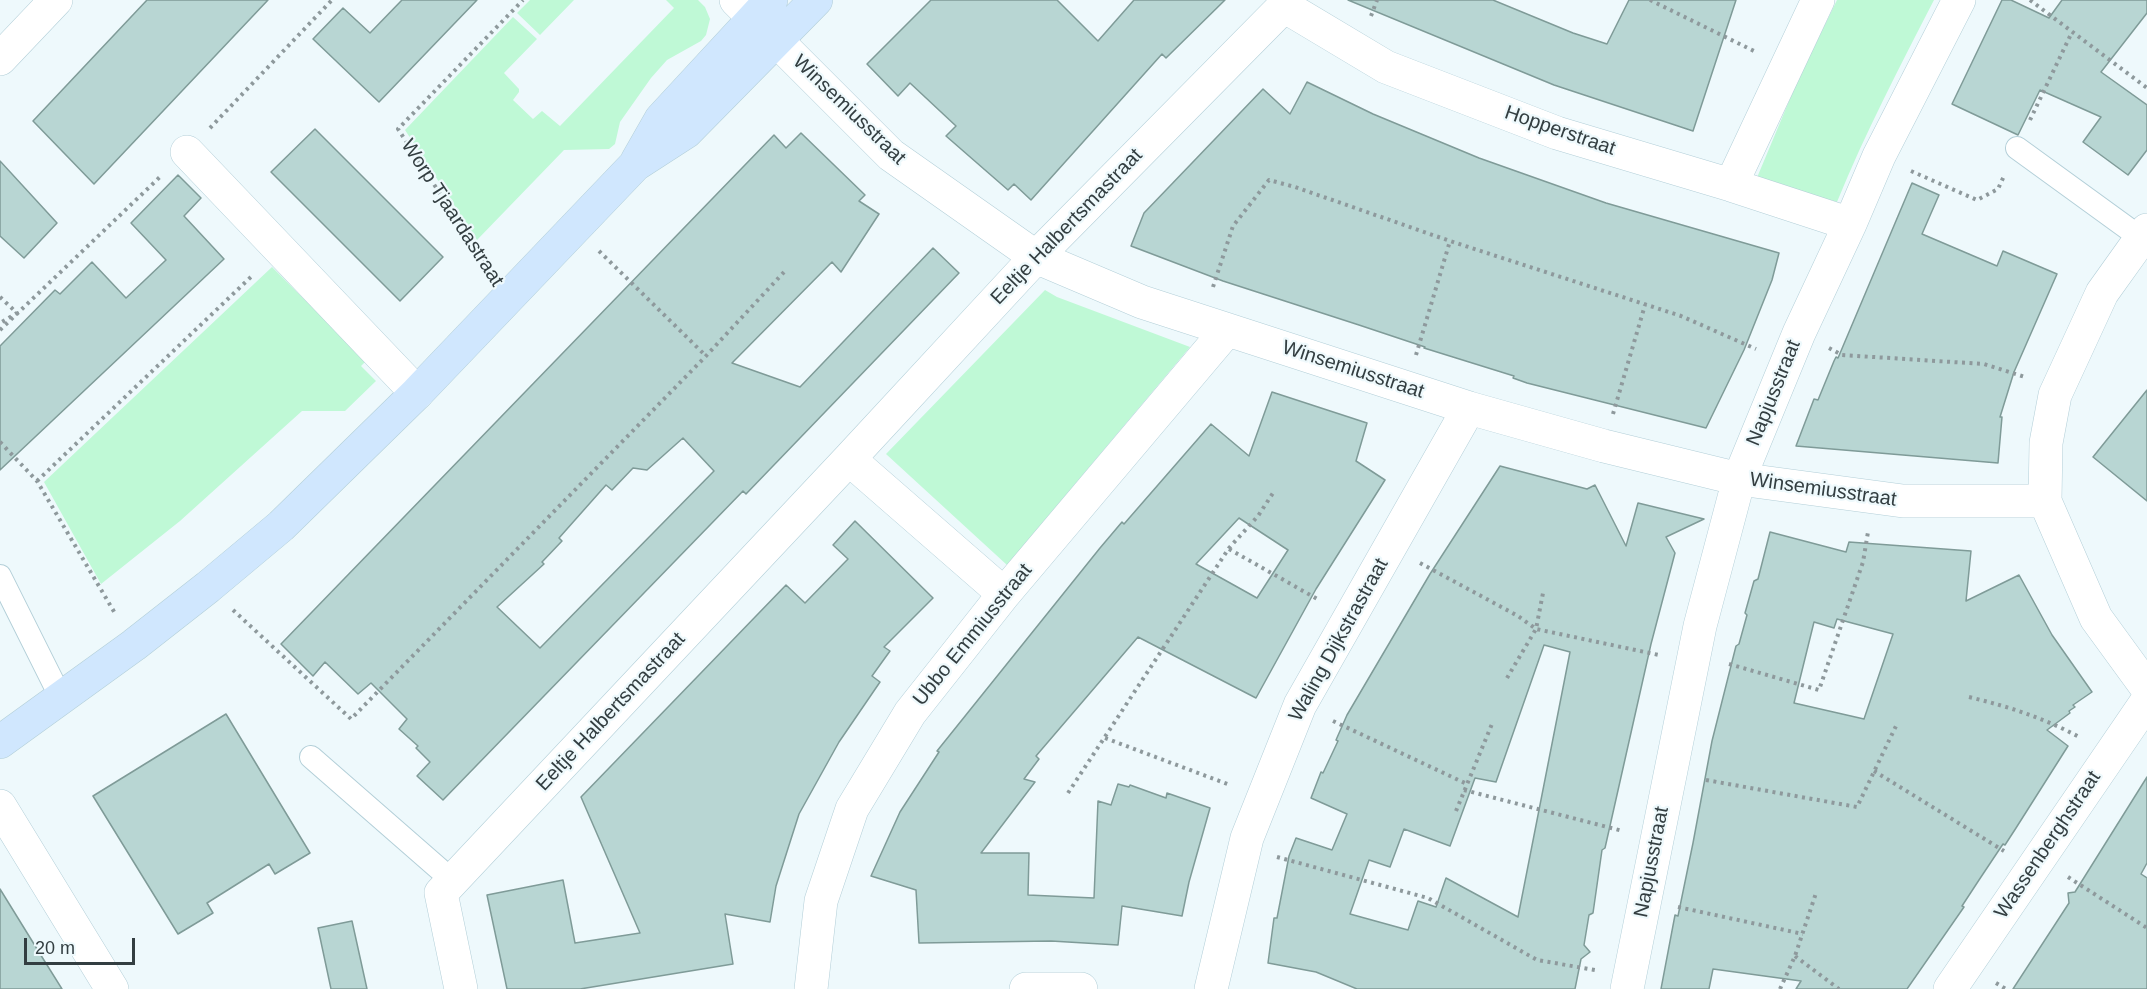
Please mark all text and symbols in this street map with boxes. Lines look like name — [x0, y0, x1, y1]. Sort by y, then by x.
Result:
street label: Winsemiusstraat — [788, 50, 910, 170]
street label: Hopperstraat — [1501, 101, 1619, 161]
street label: Worp Tjaardastraat — [395, 135, 509, 291]
street label: Eeltje Halbertsmastraat — [986, 144, 1148, 310]
street label: Winsemiusstraat — [1279, 336, 1427, 404]
street label: Napjusstraat — [1742, 336, 1806, 450]
street label: Winsemiusstraat — [1748, 468, 1898, 512]
street label: Waling Dijkstrastraat — [1284, 554, 1394, 726]
street label: Ubbo Emmiusstraat — [908, 559, 1038, 711]
street label: Eeltje Halbertsmastraat — [531, 628, 691, 796]
street label: Wassenberghstraat — [1990, 767, 2106, 923]
street label: Napjusstraat — [1630, 805, 1674, 919]
scale bar — [27, 926, 138, 964]
text: 20 m — [35, 938, 75, 958]

